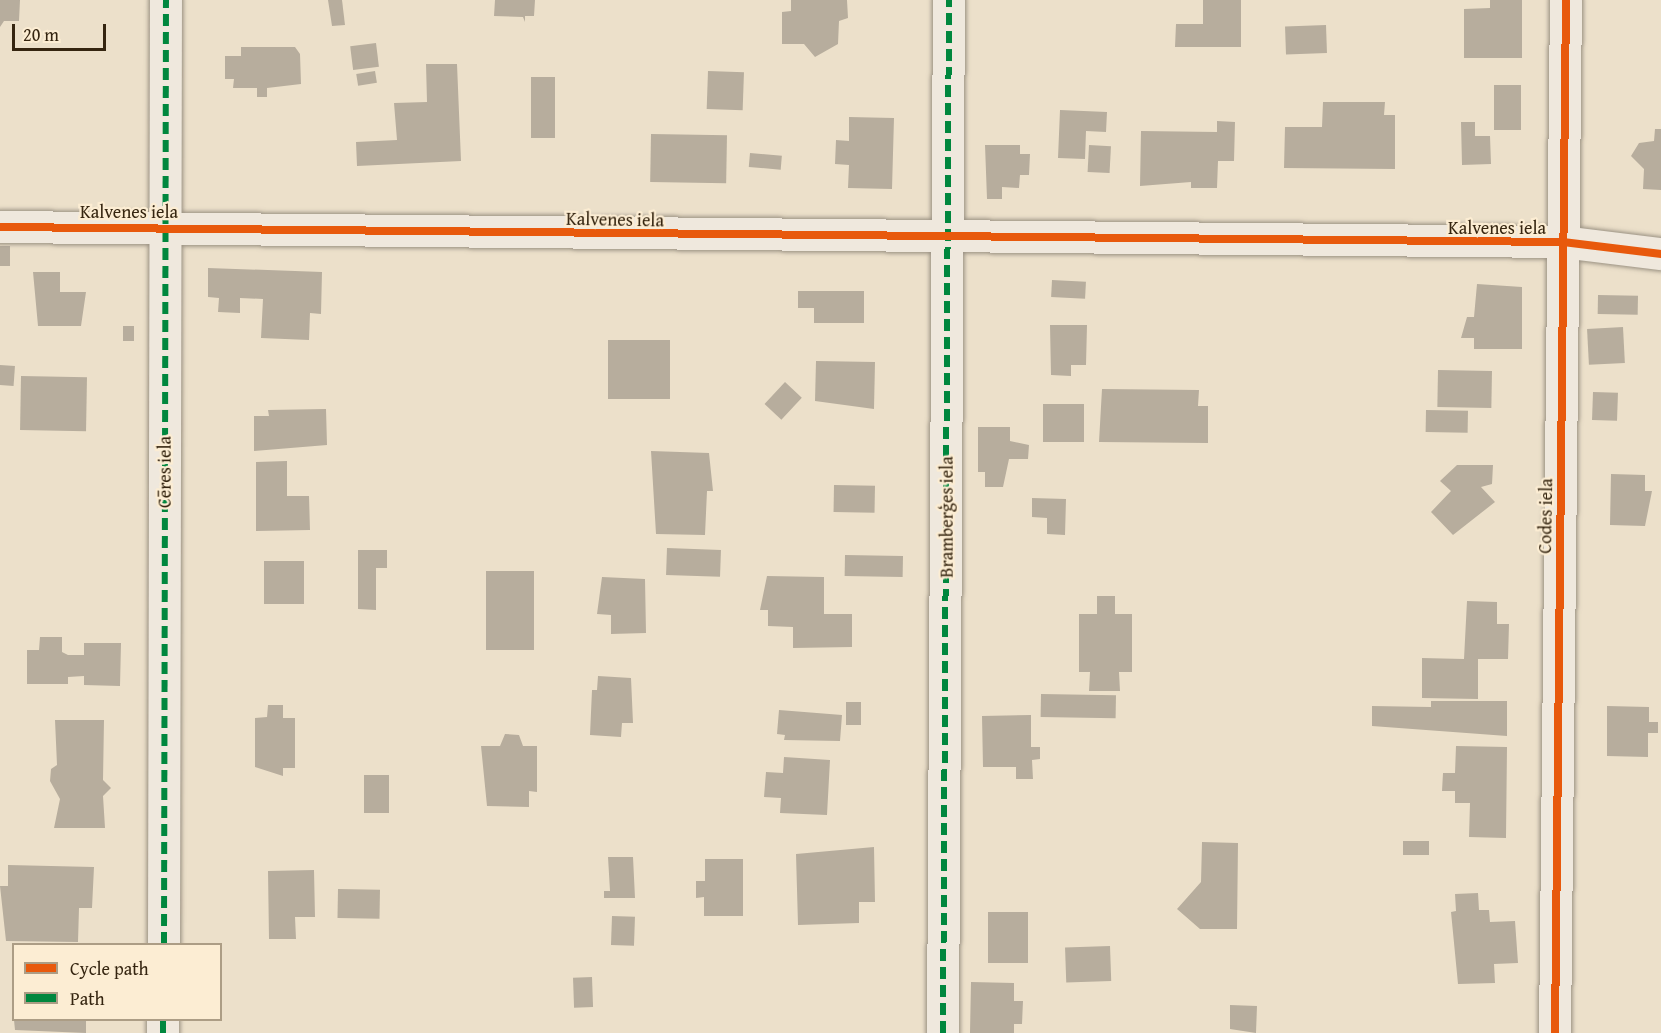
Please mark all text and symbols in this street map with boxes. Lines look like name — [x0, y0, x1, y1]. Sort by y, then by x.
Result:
scale bar — [15, 12, 110, 50]
text: 20 m — [23, 21, 59, 48]
street label: Kalvenes iela — [80, 201, 178, 223]
street label: Kalvenes iela — [566, 208, 664, 232]
street label: Kalvenes iela — [1448, 217, 1546, 239]
street label: Cēres iela — [154, 436, 176, 508]
street label: Bramberģes iela — [936, 456, 958, 578]
street label: Codes iela — [1535, 478, 1557, 554]
legend — [12, 943, 222, 1021]
text: Cycle path — [70, 955, 149, 982]
text: Path — [70, 985, 105, 1012]

